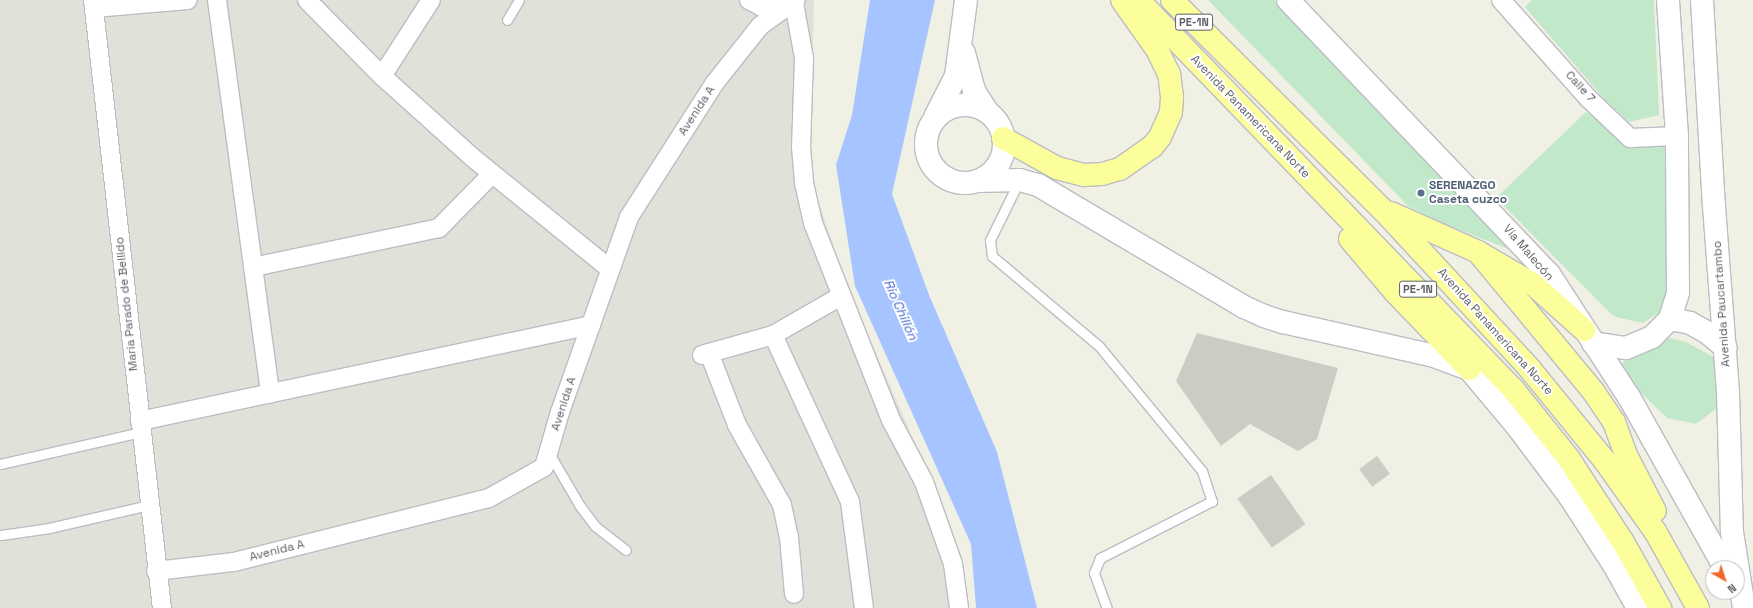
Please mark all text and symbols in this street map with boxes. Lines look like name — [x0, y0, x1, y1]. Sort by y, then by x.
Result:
road number: PE-1N — [1175, 13, 1213, 31]
street label: Avenida Panamericana Norte — [1187, 52, 1313, 182]
street label: Calle 7 — [1562, 68, 1598, 106]
street label: Avenida A — [676, 83, 718, 139]
place label: SERENAZGO Caseta cuzco — [1429, 179, 1507, 207]
marker: SERENAZGO Caseta cuzco — [1416, 188, 1426, 198]
street label: Vía Malecón — [1500, 222, 1556, 284]
street label: María Parado de Bellido — [113, 236, 141, 372]
street label: Avenida Paucartambo — [1710, 241, 1734, 367]
street label: Avenida Panamericana Norte — [1434, 266, 1556, 398]
water label: Río Chillón — [880, 277, 920, 343]
road number: PE-1N — [1399, 280, 1437, 298]
street label: Avenida A — [548, 375, 580, 433]
street label: Avenida A — [248, 537, 306, 565]
north arrow — [1705, 560, 1745, 600]
text: N — [1725, 581, 1739, 596]

